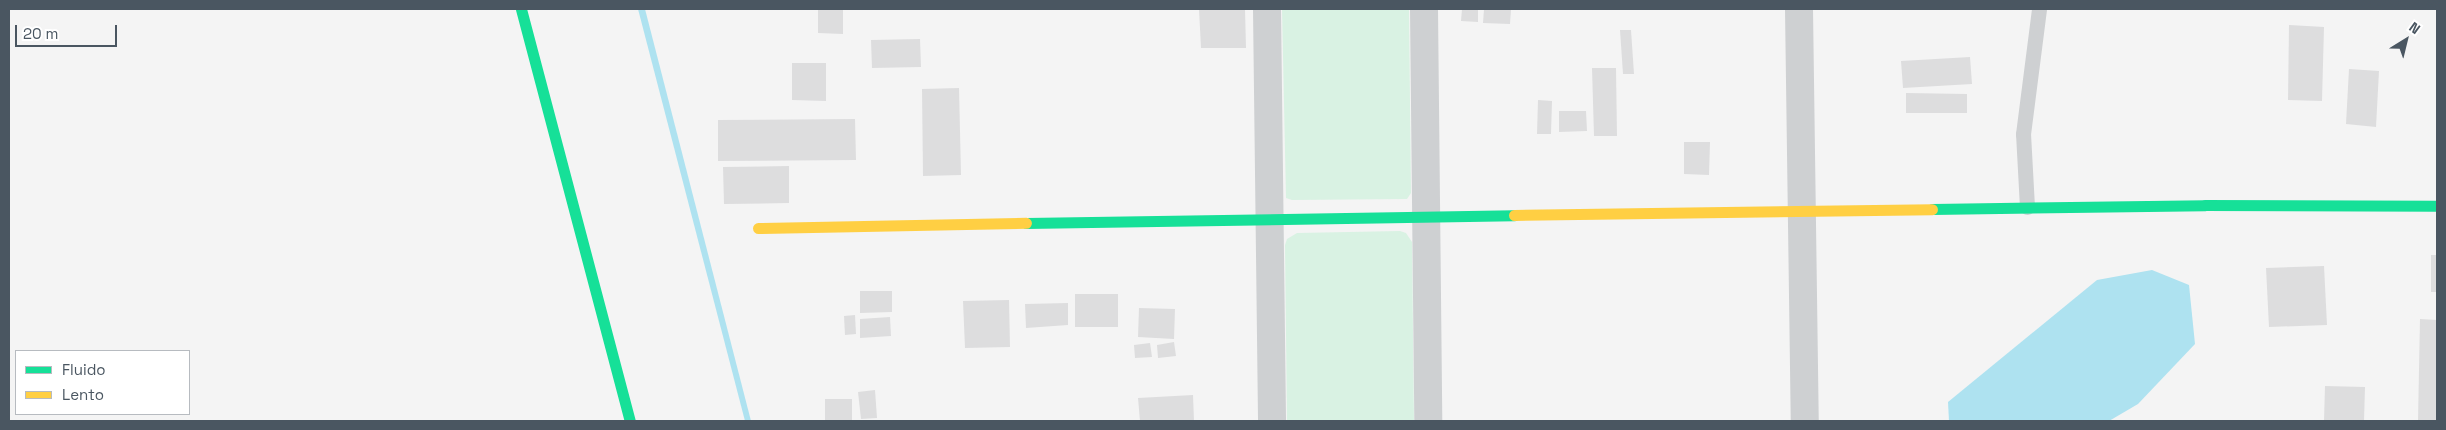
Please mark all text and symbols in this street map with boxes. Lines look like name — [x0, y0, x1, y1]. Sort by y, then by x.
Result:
scale bar — [18, 15, 120, 47]
north arrow — [2381, 15, 2431, 65]
text: N — [2406, 18, 2424, 38]
text: 20 m — [23, 24, 58, 43]
legend — [15, 350, 190, 415]
text: Fluido — [62, 360, 106, 379]
text: Lento — [62, 385, 104, 404]

